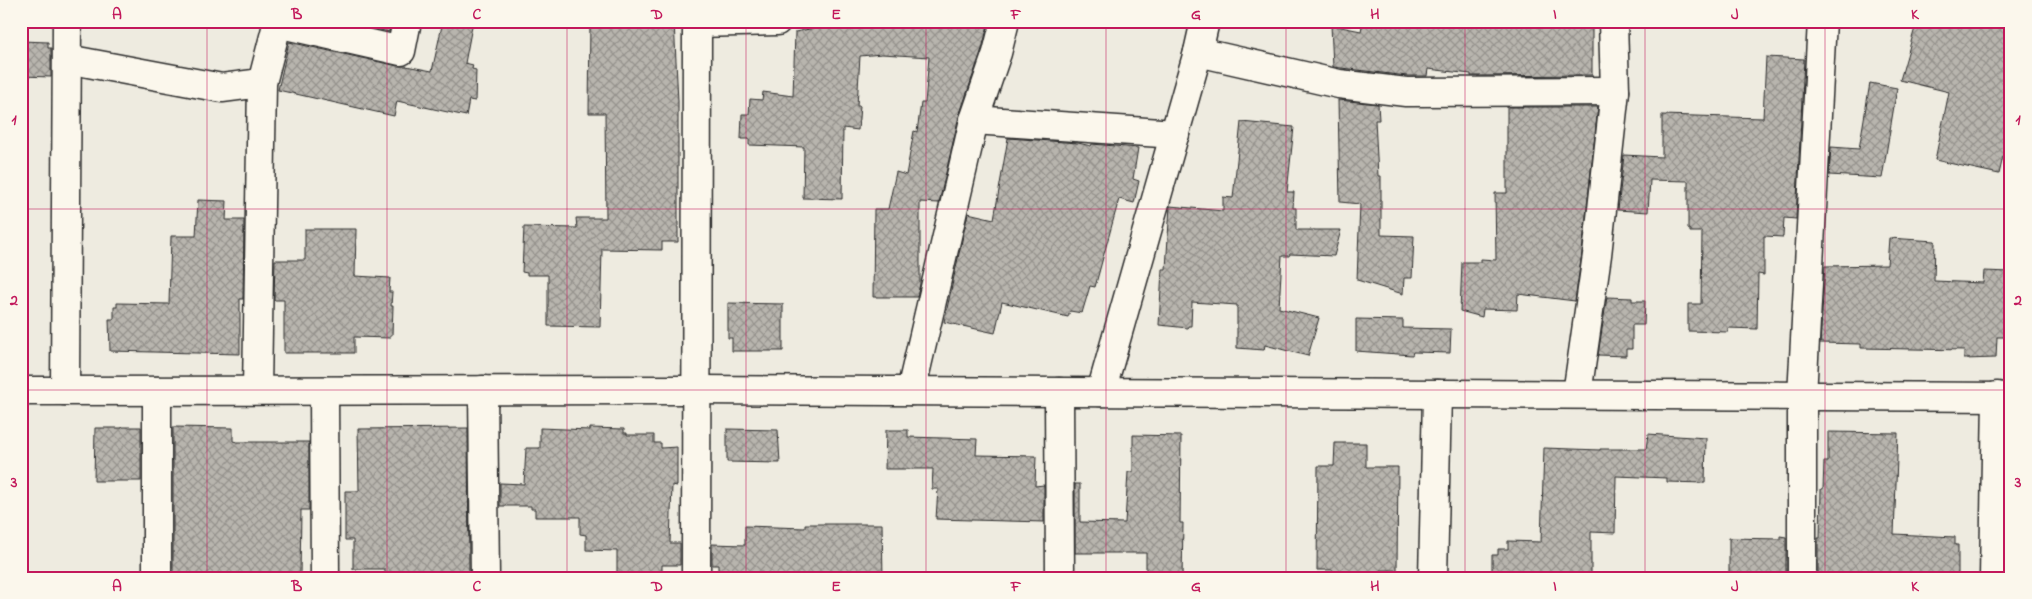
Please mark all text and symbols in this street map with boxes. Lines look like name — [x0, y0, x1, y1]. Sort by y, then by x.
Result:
text: A — [112, 3, 122, 27]
text: B — [291, 3, 303, 27]
text: C — [473, 3, 482, 27]
text: D — [650, 3, 663, 27]
text: E — [831, 3, 841, 27]
text: F — [1010, 3, 1022, 27]
text: G — [1191, 3, 1201, 27]
text: H — [1370, 3, 1380, 27]
text: I — [1553, 3, 1557, 27]
text: J — [1731, 3, 1739, 27]
text: K — [1911, 3, 1920, 27]
text: 1 — [11, 108, 17, 132]
text: 1 — [2015, 108, 2021, 132]
text: 2 — [9, 289, 18, 313]
text: 2 — [2013, 289, 2022, 313]
text: 3 — [10, 471, 18, 495]
text: 3 — [2014, 471, 2022, 495]
text: A — [112, 575, 122, 599]
text: B — [291, 575, 303, 599]
text: C — [473, 575, 482, 599]
text: D — [650, 575, 663, 599]
text: E — [831, 575, 841, 599]
text: F — [1010, 575, 1022, 599]
text: G — [1191, 575, 1201, 599]
text: H — [1370, 575, 1380, 599]
text: I — [1553, 575, 1557, 599]
text: J — [1731, 575, 1739, 599]
text: K — [1911, 575, 1920, 599]

